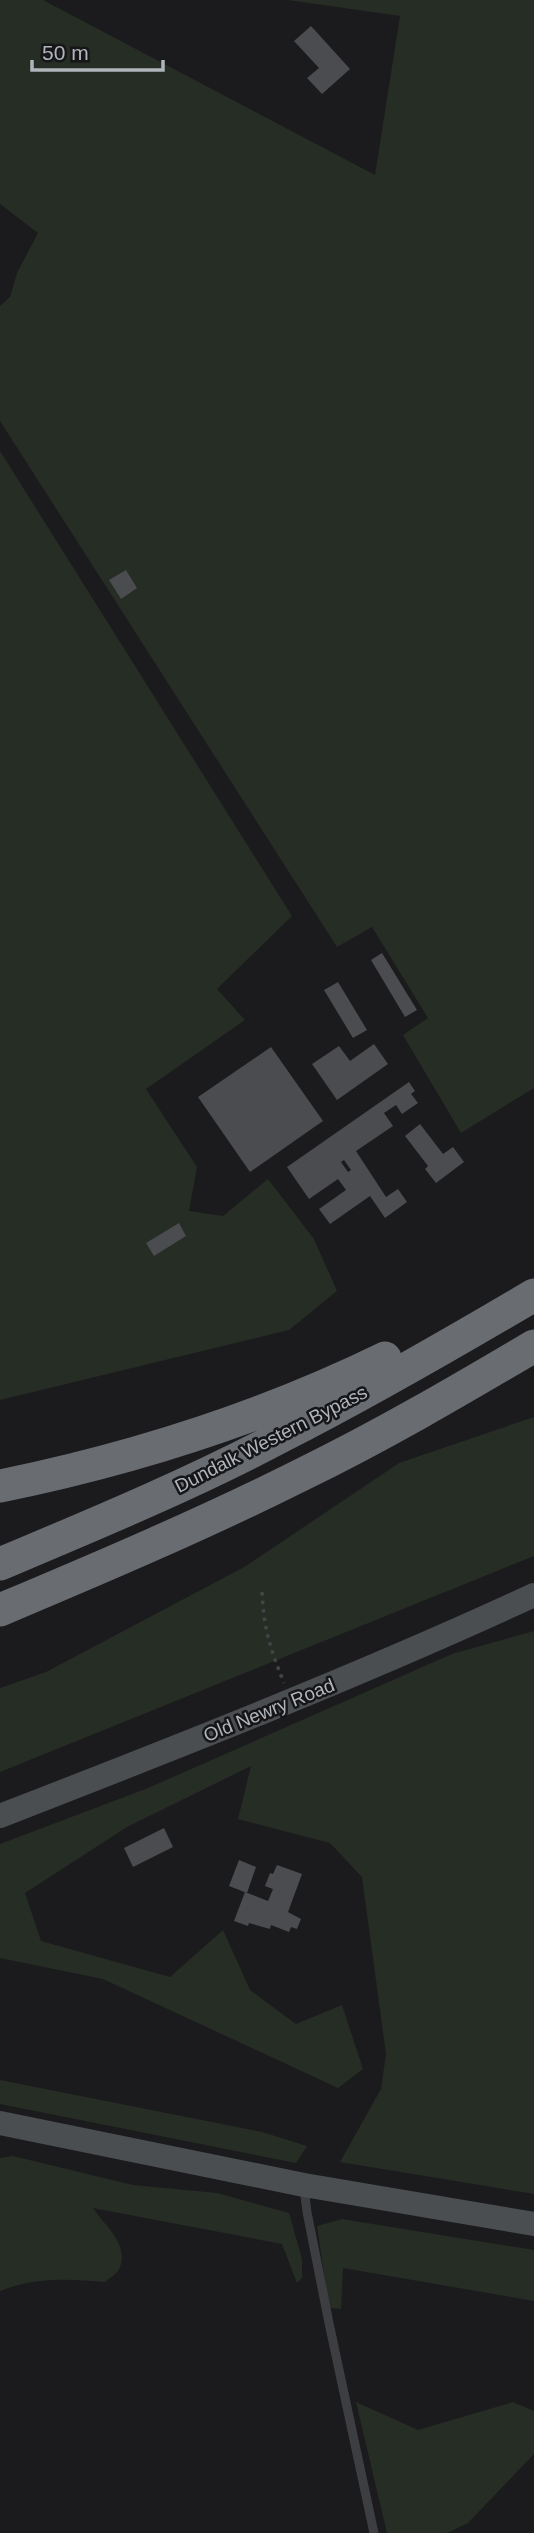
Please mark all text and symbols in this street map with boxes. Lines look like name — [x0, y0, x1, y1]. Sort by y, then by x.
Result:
scale bar — [32, 28, 163, 72]
text: 50 m — [42, 41, 89, 64]
street label: Dundalk Western Bypass — [171, 1381, 371, 1497]
street label: Old Newry Road — [200, 1674, 338, 1746]

